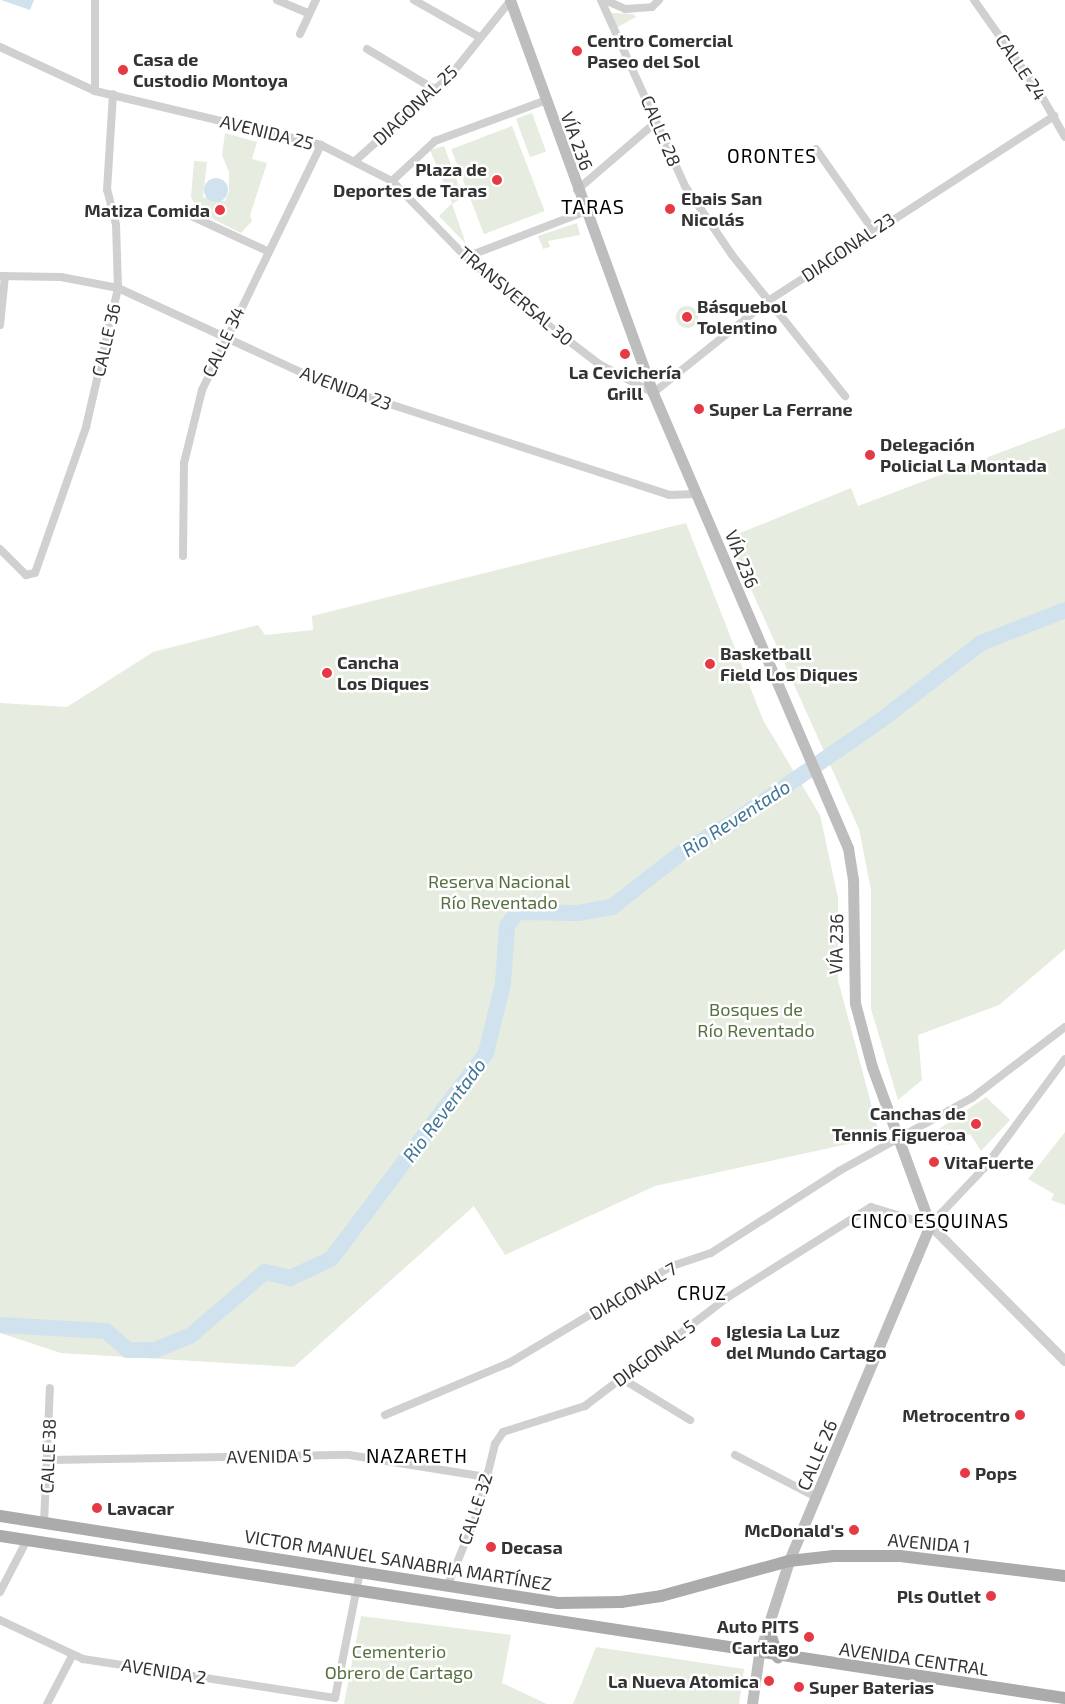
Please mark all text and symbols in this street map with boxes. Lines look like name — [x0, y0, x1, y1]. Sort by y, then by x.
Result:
place label: Centro Comercial Paseo del Sol — [587, 30, 733, 72]
street label: CALLE 24 — [991, 30, 1051, 104]
marker: Centro Comercial Paseo del Sol — [571, 45, 583, 57]
place label: Casa de Custodio Montoya — [133, 49, 288, 92]
street label: DIAGONAL 25 — [368, 60, 462, 150]
marker: Casa de Custodio Montoya — [117, 64, 129, 76]
street label: CALLE 28 — [636, 92, 686, 170]
street label: VÍA 236 — [556, 109, 598, 173]
street label: AVENIDA 25 — [218, 110, 316, 154]
district label: ORONTES — [726, 145, 818, 167]
place label: Plaza de Deportes de Taras — [333, 159, 487, 202]
marker: Plaza de Deportes de Taras — [491, 174, 503, 186]
place label: Ebais San Nicolás — [681, 188, 762, 230]
district label: TARAS — [560, 194, 626, 218]
place label: Matiza Comida — [84, 199, 210, 221]
marker: Ebais San Nicolás — [663, 202, 677, 216]
marker: Matiza Comida — [214, 204, 226, 216]
street label: DIAGONAL 23 — [797, 208, 899, 286]
street label: TRANSVERSAL 30 — [454, 242, 578, 350]
place label: Básquebol Tolentino — [697, 296, 787, 338]
street label: CALLE 36 — [87, 301, 125, 379]
street label: CALLE 34 — [197, 303, 249, 381]
marker: Básquebol Tolentino — [681, 311, 693, 323]
marker: La Cevichería Grill — [619, 348, 631, 360]
street label: AVENIDA 23 — [297, 361, 395, 415]
place label: La Cevichería Grill — [569, 362, 681, 404]
place label: Super La Ferrane — [709, 398, 853, 420]
marker: Super La Ferrane — [693, 403, 705, 415]
place label: Delegación Policial La Montada — [880, 434, 1047, 476]
marker: Delegación Policial La Montada — [864, 449, 876, 461]
street label: VÍA 236 — [721, 527, 763, 591]
place label: Basketball Field Los Diques — [720, 643, 858, 686]
place label: Cancha Los Diques — [337, 652, 429, 694]
marker: Basketball Field Los Diques — [704, 658, 716, 670]
marker: Cancha Los Diques — [321, 667, 333, 679]
water label: Rio Reventado — [678, 775, 794, 861]
park label: Reserva Nacional Río Reventado — [428, 871, 570, 914]
street label: VÍA 236 — [825, 913, 847, 975]
park label: Bosques de Río Reventado — [697, 999, 815, 1042]
water label: Rio Reventado — [398, 1054, 490, 1166]
place label: Canchas de Tennis Figueroa — [832, 1103, 966, 1146]
marker: Canchas de Tennis Figueroa — [970, 1118, 982, 1130]
place label: VitaFuerte — [944, 1151, 1034, 1173]
marker: VitaFuerte — [928, 1156, 940, 1168]
district label: CINCO ESQUINAS — [849, 1210, 1011, 1232]
street label: DIAGONAL 7 — [585, 1257, 681, 1325]
district label: CRUZ — [677, 1282, 727, 1304]
street label: DIAGONAL 5 — [608, 1315, 700, 1391]
place label: Iglesia La Luz del Mundo Cartago — [726, 1321, 887, 1364]
marker: Iglesia La Luz del Mundo Cartago — [710, 1336, 722, 1348]
place label: Metrocentro — [902, 1404, 1010, 1426]
marker: Metrocentro — [1014, 1409, 1026, 1421]
street label: CALLE 26 — [793, 1417, 841, 1493]
street label: CALLE 38 — [36, 1418, 60, 1494]
street label: AVENIDA 5 — [226, 1444, 312, 1468]
district label: NAZARETH — [365, 1445, 469, 1467]
place label: Pops — [975, 1462, 1017, 1484]
marker: Pops — [959, 1467, 971, 1479]
street label: CALLE 32 — [453, 1470, 497, 1548]
place label: Lavacar — [107, 1497, 174, 1519]
marker: Lavacar — [91, 1502, 103, 1514]
place label: McDonald's — [744, 1519, 844, 1541]
marker: McDonald's — [848, 1524, 860, 1536]
street label: VICTOR MANUEL SANABRIA MARTÍNEZ — [242, 1525, 554, 1595]
street label: AVENIDA 1 — [887, 1529, 971, 1557]
place label: Decasa — [501, 1536, 563, 1558]
marker: Decasa — [485, 1541, 497, 1553]
place label: Pls Outlet — [897, 1585, 981, 1607]
marker: Pls Outlet — [985, 1590, 997, 1602]
place label: Auto PITS Cartago — [717, 1616, 799, 1658]
marker: Auto PITS Cartago — [803, 1631, 815, 1643]
street label: AVENIDA CENTRAL — [838, 1638, 990, 1680]
park label: Cementerio Obrero de Cartago — [325, 1641, 473, 1684]
street label: AVENIDA 2 — [120, 1654, 208, 1688]
place label: La Nueva Atomica — [608, 1670, 759, 1692]
marker: La Nueva Atomica — [763, 1675, 775, 1687]
place label: Super Baterias — [809, 1676, 935, 1698]
marker: Super Baterias — [793, 1681, 805, 1693]

